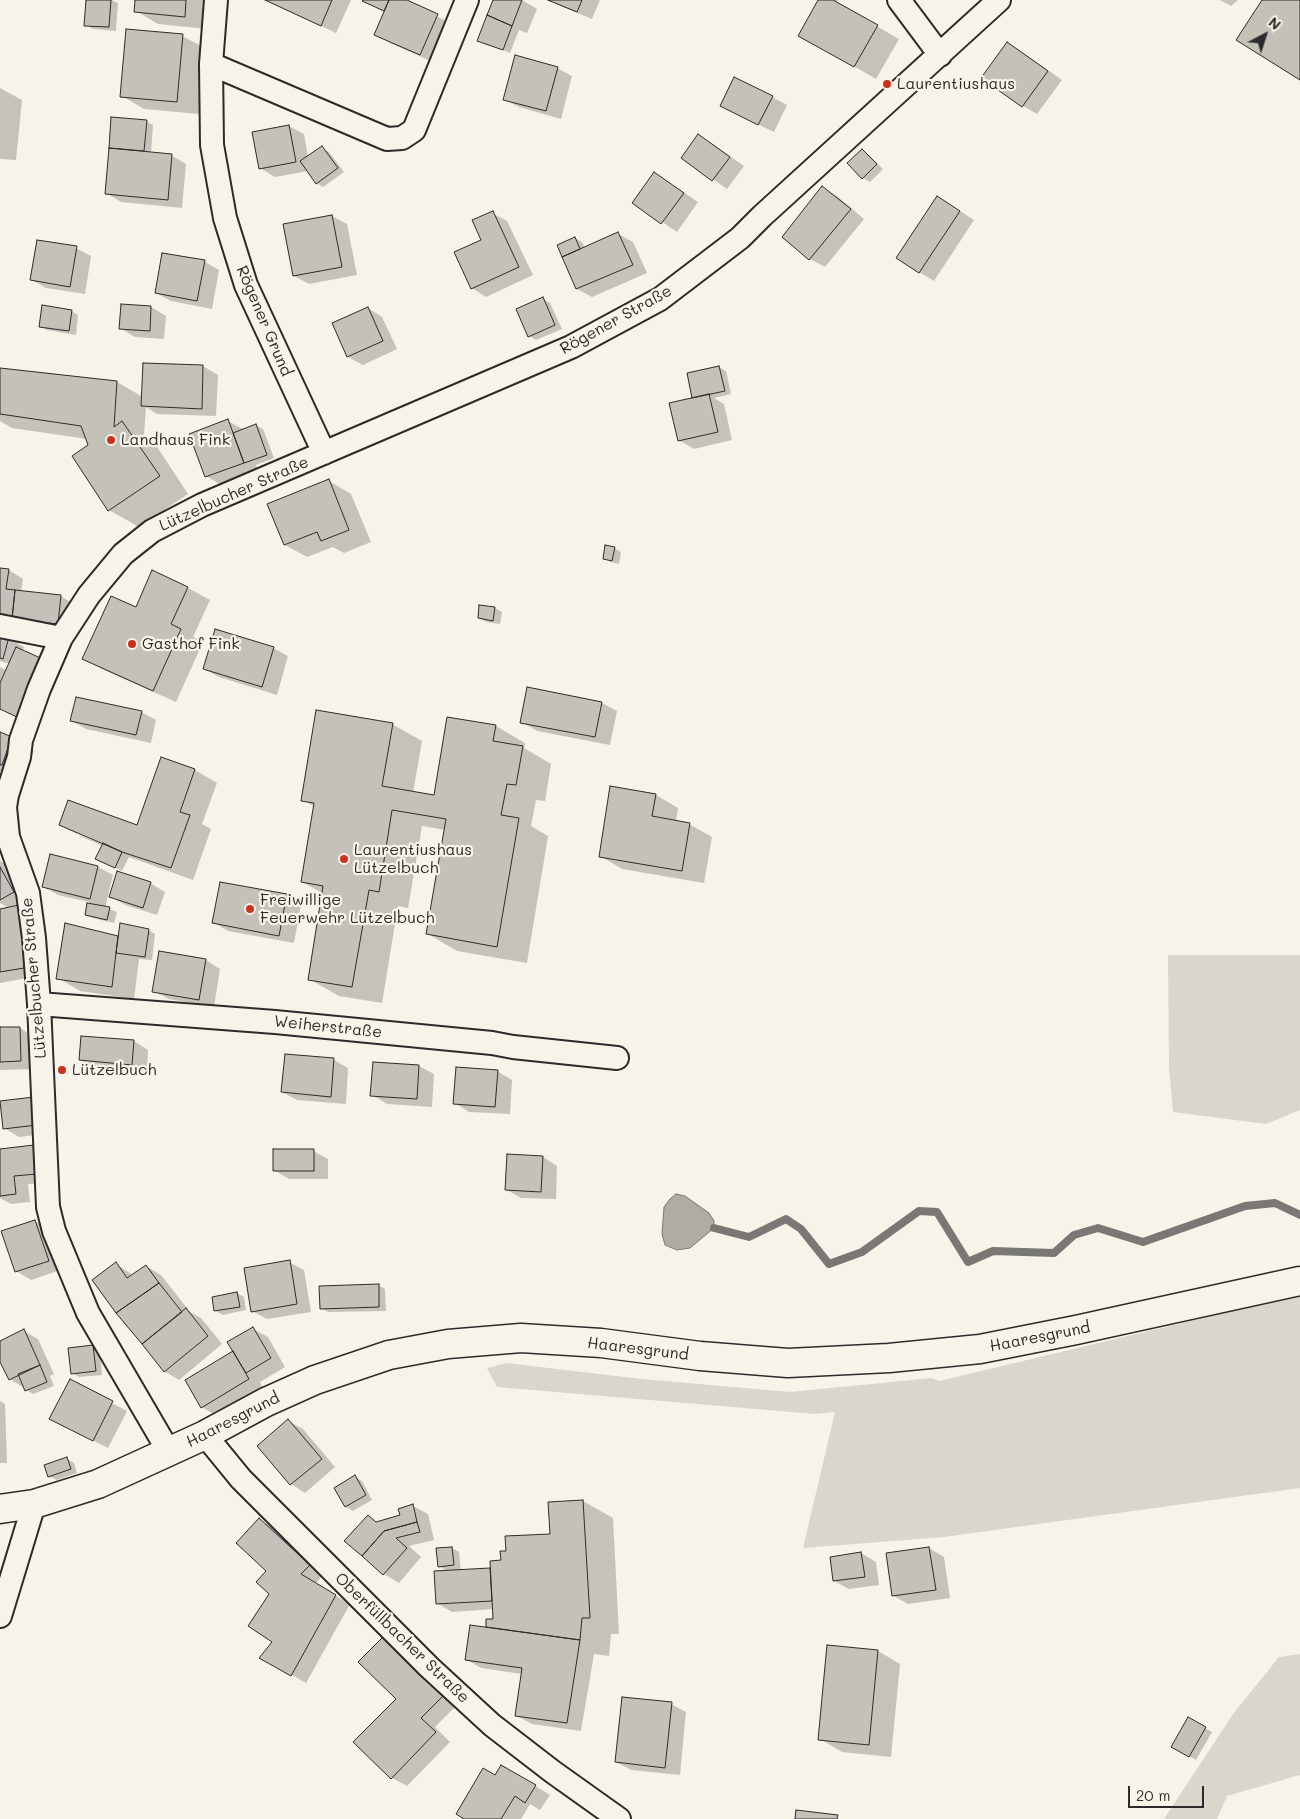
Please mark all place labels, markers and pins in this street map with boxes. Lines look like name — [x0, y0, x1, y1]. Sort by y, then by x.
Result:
place label: Laurentiushaus — [897, 74, 1015, 94]
marker: Laurentiushaus — [881, 78, 893, 90]
place label: Landhaus Fink — [121, 430, 230, 450]
marker: Landhaus Fink — [105, 434, 117, 446]
place label: Gasthof Fink — [142, 634, 240, 654]
marker: Gasthof Fink — [126, 638, 138, 650]
place label: Laurentiushaus Lützelbuch — [354, 840, 472, 878]
marker: Laurentiushaus Lützelbuch — [338, 853, 350, 865]
place label: Freiwillige Feuerwehr Lützelbuch — [260, 890, 434, 928]
marker: Freiwillige Feuerwehr Lützelbuch — [244, 903, 256, 915]
place label: Lützelbuch — [72, 1060, 156, 1080]
marker: Lützelbuch — [56, 1064, 68, 1076]

